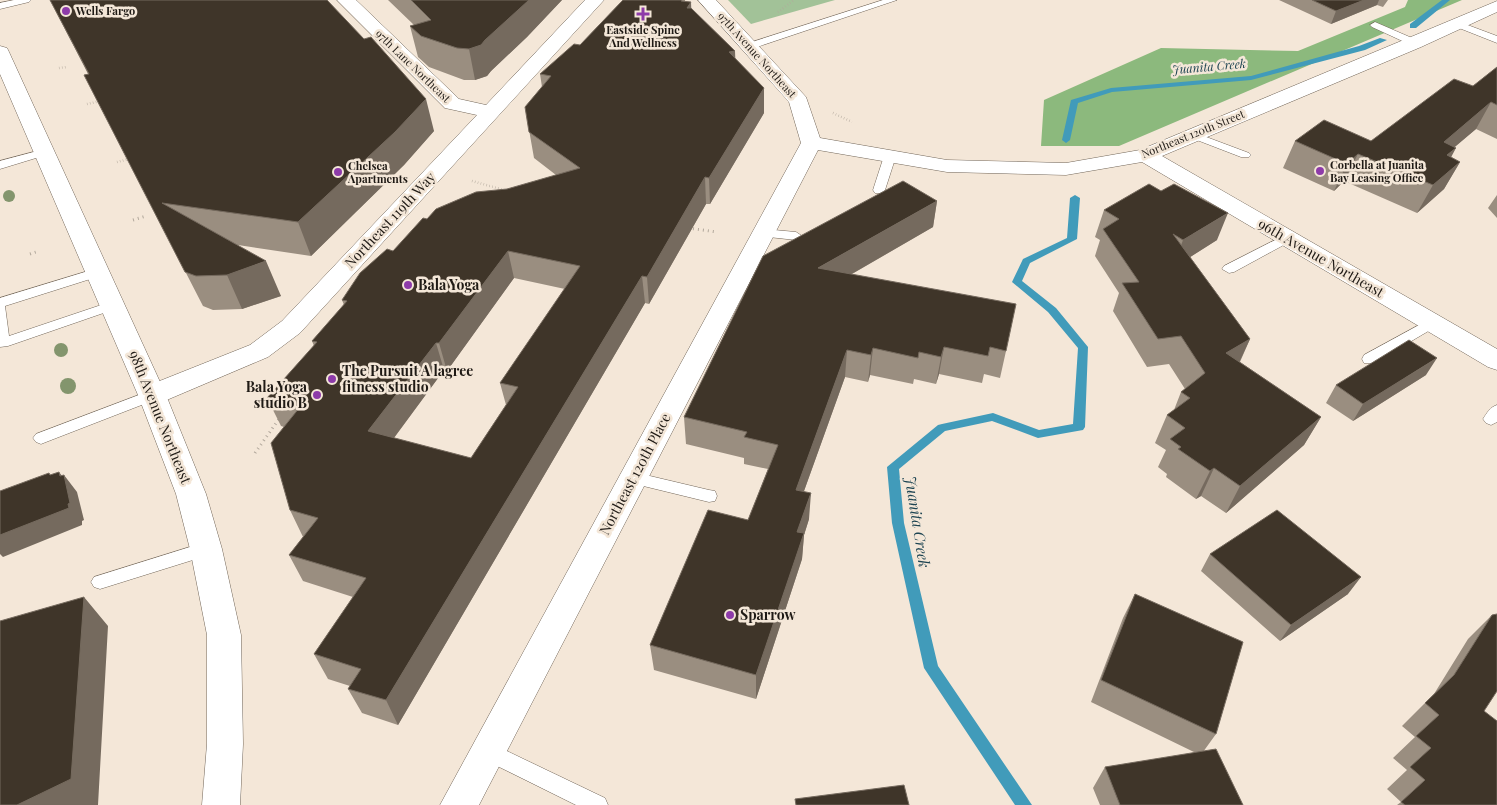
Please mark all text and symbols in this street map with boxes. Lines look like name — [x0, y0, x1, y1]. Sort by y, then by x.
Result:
place label: Wells Fargo — [75, 3, 135, 18]
marker: Wells Fargo — [60, 5, 72, 17]
marker: Eastside Spine And Wellness — [636, 7, 650, 21]
street label: 97th Avenue Northeast — [715, 9, 800, 101]
place label: Eastside Spine And Wellness — [606, 22, 680, 50]
street label: 97th Lane Northeast — [373, 26, 454, 105]
water label: Juanita Creek — [1171, 55, 1246, 77]
street label: Northeast 120th Street — [1139, 106, 1247, 161]
place label: Corbella at Juanita Bay Leasing Office — [1330, 157, 1424, 185]
place label: Chelsea Apartments — [347, 158, 408, 186]
marker: Corbella at Juanita Bay Leasing Office — [1314, 165, 1326, 177]
marker: Chelsea Apartments — [332, 166, 344, 178]
street label: Northeast 119th Way — [340, 168, 439, 272]
street label: 96th Avenue Northeast — [1255, 214, 1388, 302]
place label: Bala Yoga — [418, 275, 480, 294]
marker: Bala Yoga — [402, 279, 414, 291]
street label: 98th Avenue Northeast — [125, 347, 196, 487]
place label: The Pursuit A lagree fitness studio — [342, 361, 473, 396]
marker: The Pursuit A lagree fitness studio — [326, 373, 338, 385]
place label: Bala Yoga studio B — [246, 377, 308, 412]
marker: Bala Yoga studio B — [311, 389, 323, 401]
street label: Northeast 120th Place — [594, 410, 675, 538]
water label: Juanita Creek — [901, 475, 935, 569]
place label: Sparrow — [740, 605, 796, 624]
marker: Sparrow — [724, 609, 736, 621]

